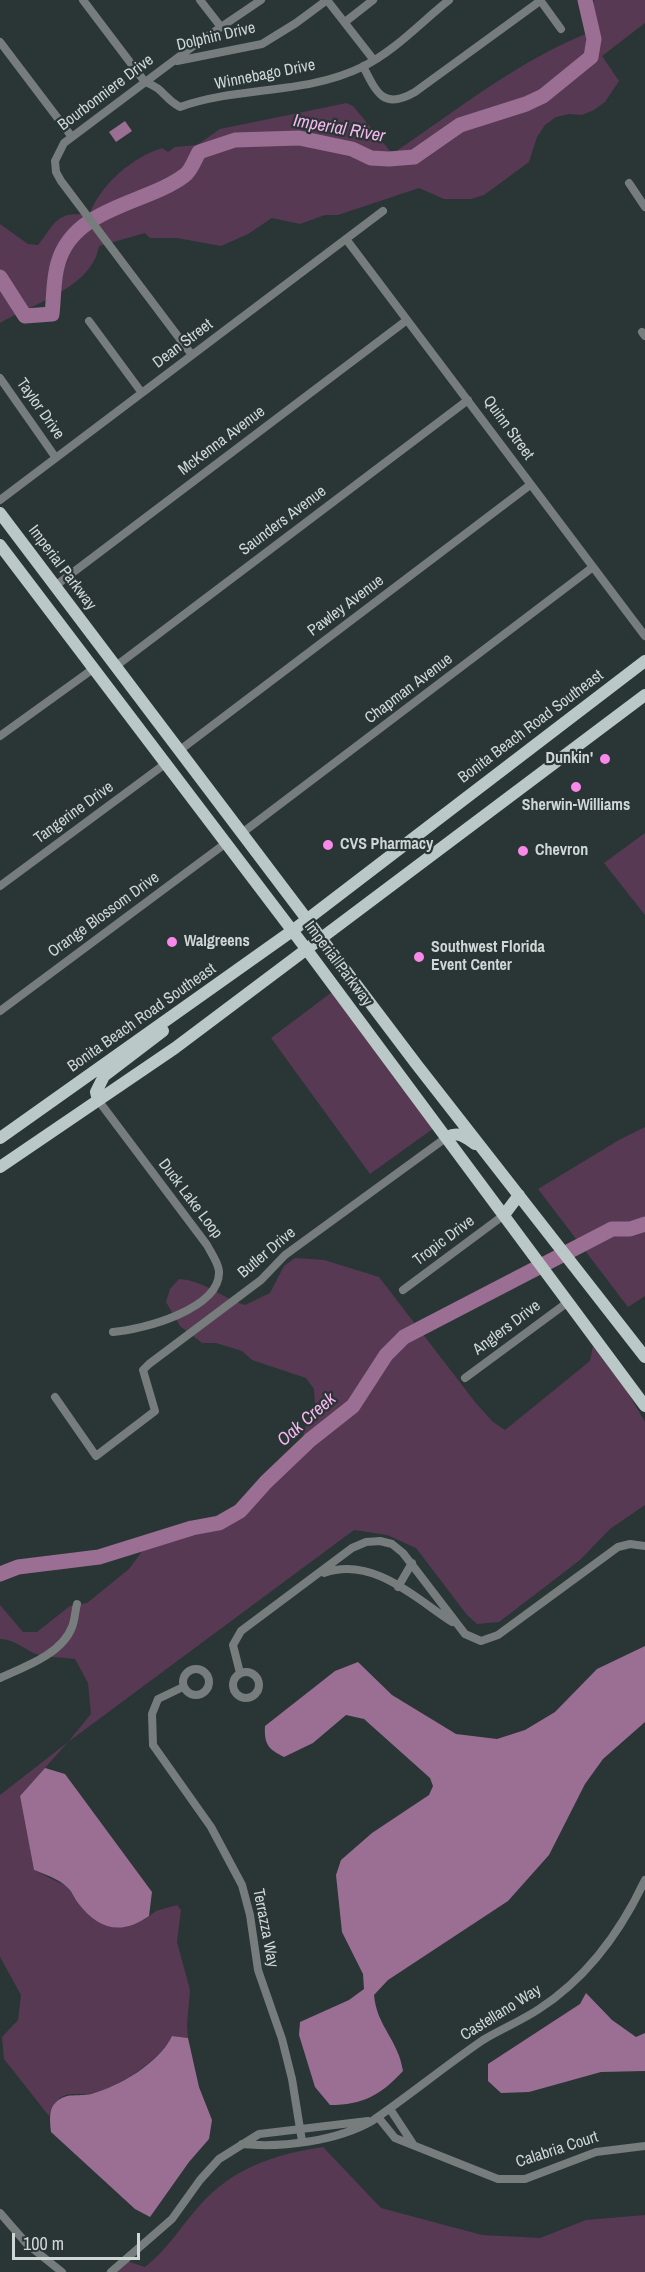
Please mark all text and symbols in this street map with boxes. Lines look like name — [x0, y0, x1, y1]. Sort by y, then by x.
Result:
street label: Dolphin Drive — [175, 19, 257, 55]
street label: Bourbonniere Drive — [55, 51, 157, 135]
street label: Winnebago Drive — [213, 56, 317, 94]
water label: Imperial River — [291, 110, 387, 148]
street label: Dean Street — [149, 315, 217, 373]
street label: Taylor Drive — [12, 375, 68, 443]
street label: Quinn Street — [478, 392, 538, 464]
street label: McKenna Avenue — [175, 402, 269, 480]
street label: Saunders Avenue — [236, 482, 330, 560]
street label: Imperial Parkway — [24, 522, 100, 614]
street label: Pawley Avenue — [304, 571, 388, 641]
street label: Chapman Avenue — [361, 650, 457, 728]
street label: Bonita Beach Road Southeast — [455, 666, 607, 788]
place label: Dunkin' — [545, 749, 593, 769]
marker: Dunkin' — [598, 752, 612, 766]
street label: Tangerine Drive — [30, 778, 118, 848]
marker: Sherwin-Williams — [569, 780, 583, 794]
place label: Sherwin-Williams — [522, 796, 630, 816]
place label: CVS Pharmacy — [340, 835, 433, 855]
marker: CVS Pharmacy — [321, 838, 335, 852]
place label: Chevron — [535, 841, 588, 861]
marker: Chevron — [516, 844, 530, 858]
street label: Orange Blossom Drive — [45, 868, 163, 962]
street label: Imperial Parkway — [300, 918, 376, 1010]
place label: Walgreens — [184, 932, 250, 952]
marker: Walgreens — [165, 935, 179, 949]
place label: Southwest Florida Event Center — [431, 938, 545, 976]
marker: Southwest Florida Event Center — [412, 950, 426, 964]
street label: Bonita Beach Road Southeast — [64, 960, 220, 1076]
street label: Duck Lake Loop — [154, 1155, 226, 1243]
street label: Tropic Drive — [410, 1212, 478, 1270]
street label: Butler Drive — [234, 1223, 300, 1283]
street label: Anglers Drive — [469, 1296, 545, 1360]
water label: Oak Creek — [273, 1389, 341, 1451]
street label: Terrazza Way — [248, 1887, 282, 1969]
street label: Castellano Way — [457, 1981, 545, 2045]
street label: Calabria Court — [513, 2128, 601, 2172]
scale bar — [15, 2221, 142, 2259]
text: 100 m — [23, 2231, 64, 2256]

